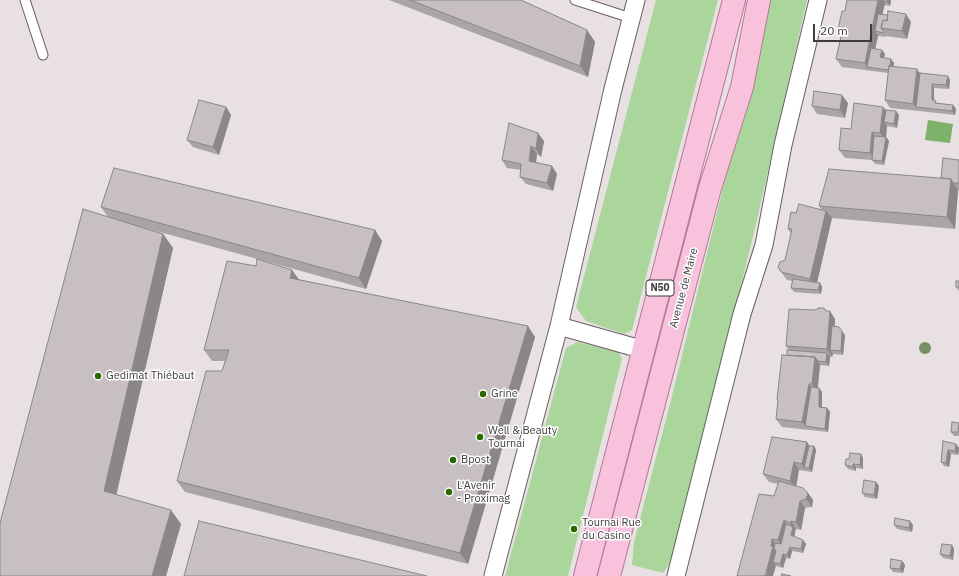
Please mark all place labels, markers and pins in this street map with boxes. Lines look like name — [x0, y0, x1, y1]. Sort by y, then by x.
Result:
place label: Gedimat Thiébaut — [106, 369, 194, 383]
marker: Gedimat Thiébaut — [93, 371, 103, 381]
place label: Grine — [491, 387, 518, 401]
marker: Grine — [478, 389, 488, 399]
place label: Well & Beauty Tournai — [488, 424, 557, 450]
marker: Well & Beauty Tournai — [475, 432, 485, 442]
place label: Bpost — [461, 453, 490, 467]
marker: Bpost — [448, 455, 458, 465]
place label: L'Avenir - Proximag — [457, 479, 510, 505]
marker: L'Avenir - Proximag — [444, 487, 454, 497]
place label: Tournai Rue du Casino — [582, 516, 641, 542]
marker: Tournai Rue du Casino — [569, 524, 579, 534]

